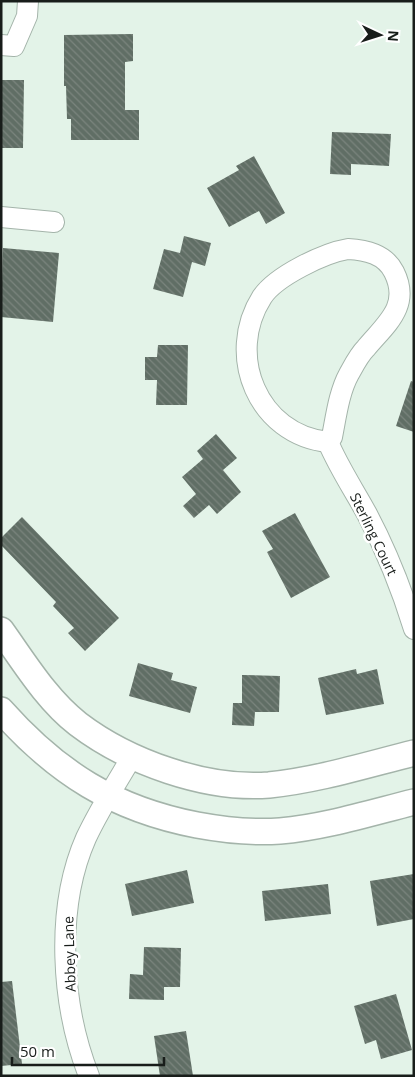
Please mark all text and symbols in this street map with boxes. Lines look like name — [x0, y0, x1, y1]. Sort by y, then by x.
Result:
north arrow — [355, 10, 405, 60]
text: N — [384, 30, 403, 42]
street label: Sterling Court — [346, 490, 402, 578]
street label: Abbey Lane — [58, 916, 80, 992]
scale bar — [12, 1034, 165, 1066]
text: 50 m — [20, 1041, 55, 1061]

